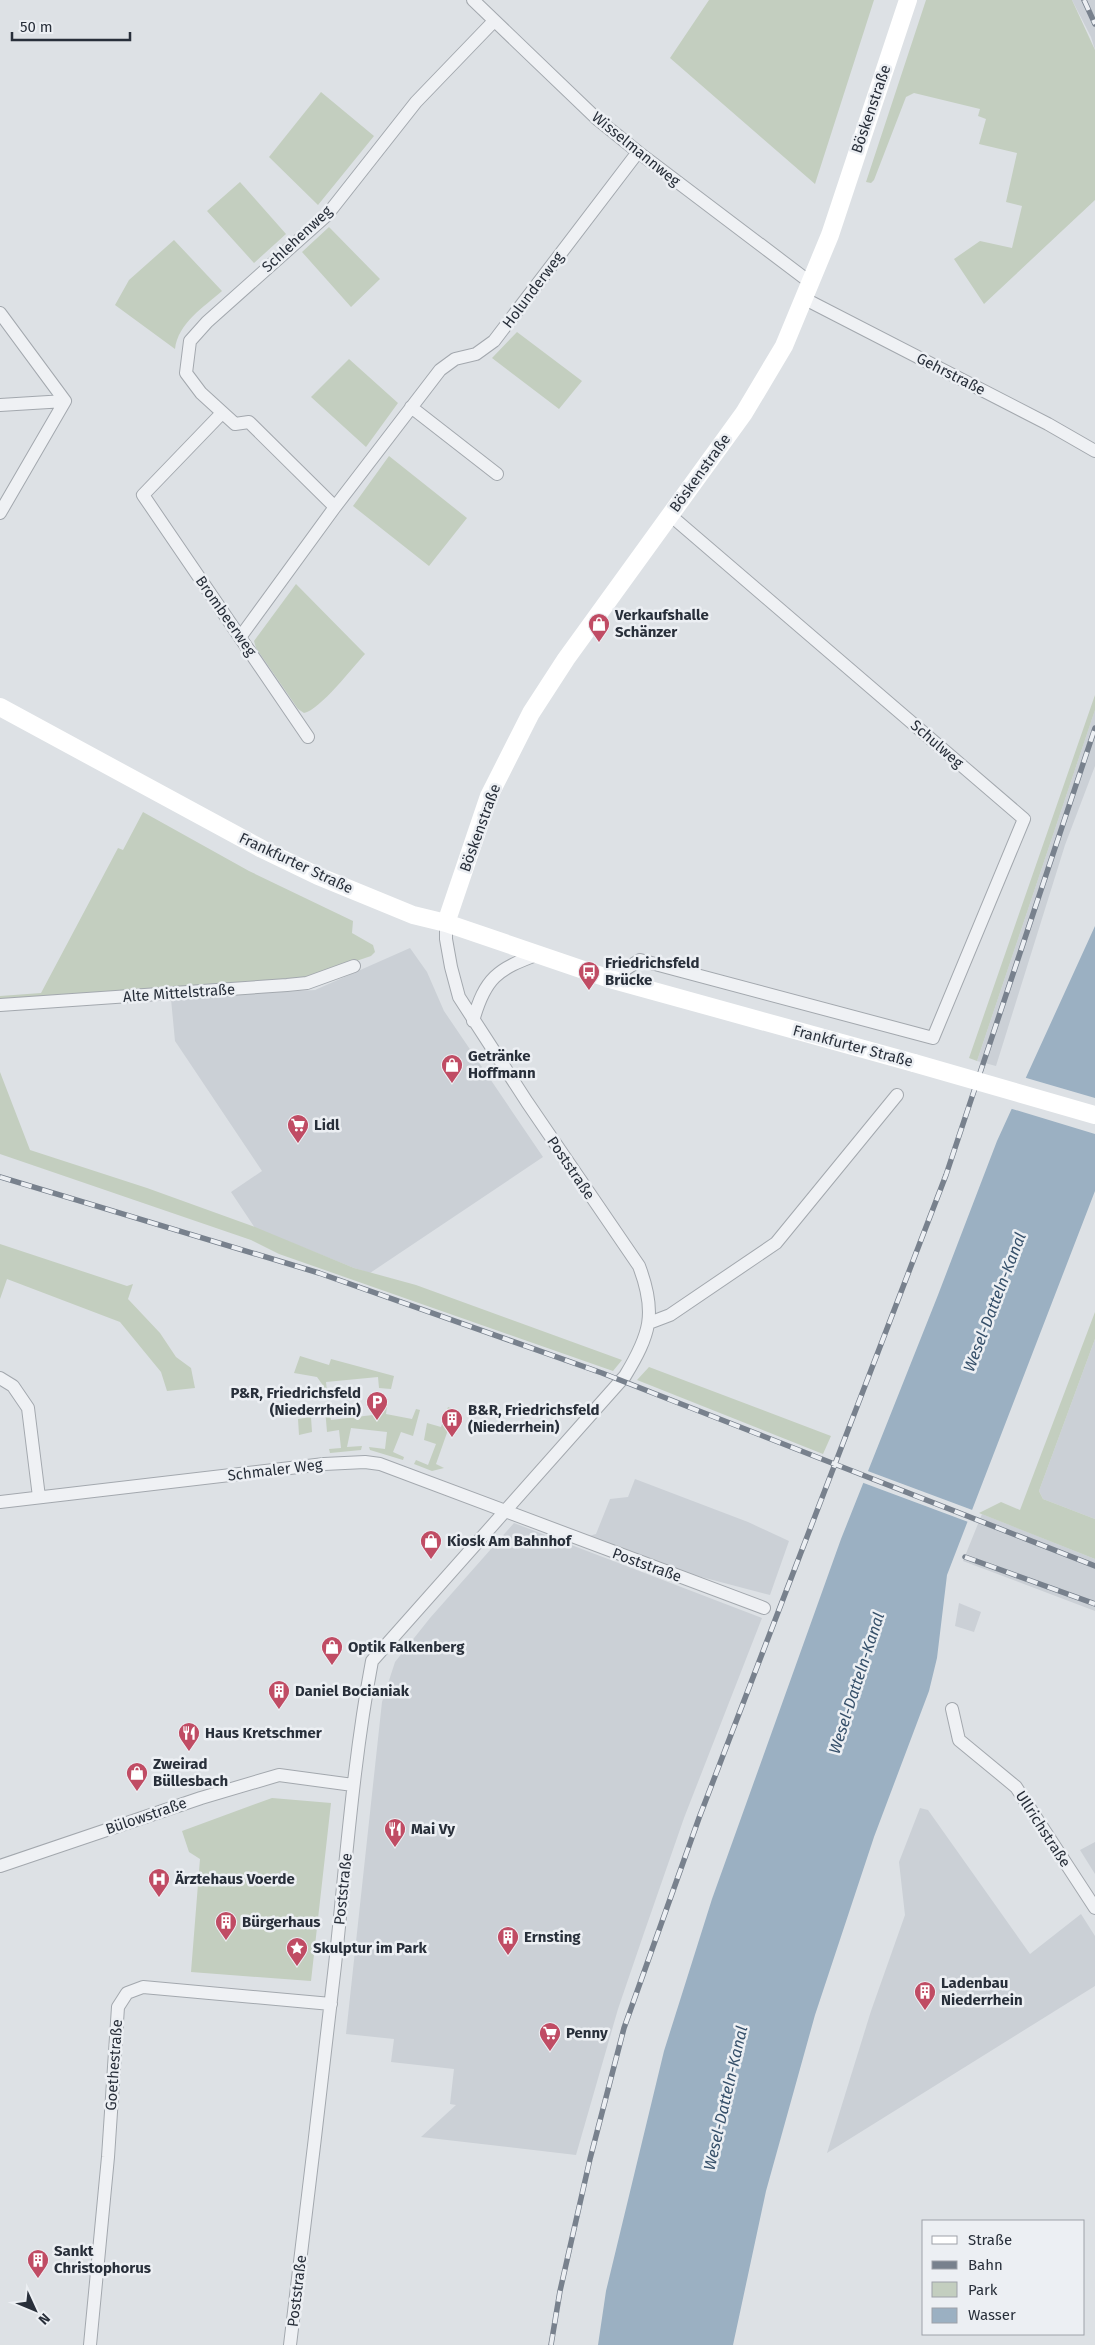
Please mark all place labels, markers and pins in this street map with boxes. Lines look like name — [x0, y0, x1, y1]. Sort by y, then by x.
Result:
place label: Verkaufshalle Schänzer — [614, 606, 709, 641]
shop icon: Verkaufshalle Schänzer — [587, 612, 611, 643]
place label: Friedrichsfeld Brücke — [605, 954, 700, 989]
bus stop icon: Friedrichsfeld Brücke — [577, 960, 601, 991]
place label: Getränke Hoffmann — [468, 1047, 536, 1082]
shop icon: Getränke Hoffmann — [440, 1053, 464, 1084]
supermarket icon: Lidl — [286, 1113, 310, 1144]
place label: Lidl — [314, 1116, 340, 1134]
place label: P&R, Friedrichsfeld (Niederrhein) — [230, 1384, 361, 1419]
parking icon: P&R, Friedrichsfeld (Niederrhein) — [365, 1390, 389, 1421]
place label: B&R, Friedrichsfeld (Niederrhein) — [468, 1401, 600, 1436]
building icon: B&R, Friedrichsfeld (Niederrhein) — [440, 1407, 464, 1438]
shop icon: Kiosk Am Bahnhof — [419, 1529, 443, 1560]
place label: Kiosk Am Bahnhof — [447, 1532, 573, 1550]
shop icon: Optik Falkenberg — [320, 1635, 344, 1666]
place label: Optik Falkenberg — [348, 1638, 465, 1656]
building icon: Daniel Bocianiak — [267, 1679, 291, 1710]
place label: Daniel Bocianiak — [295, 1682, 410, 1700]
restaurant icon: Haus Kretschmer — [177, 1721, 201, 1752]
place label: Haus Kretschmer — [205, 1724, 323, 1742]
place label: Zweirad Büllesbach — [153, 1755, 228, 1790]
shop icon: Zweirad Büllesbach — [125, 1761, 149, 1792]
restaurant icon: Mai Vy — [383, 1817, 407, 1848]
place label: Mai Vy — [411, 1820, 455, 1838]
hospital icon: Ärztehaus Voerde — [147, 1867, 171, 1898]
place label: Ärztehaus Voerde — [174, 1870, 295, 1888]
building icon: Bürgerhaus — [214, 1910, 238, 1941]
place label: Bürgerhaus — [242, 1913, 321, 1931]
building icon: Ernsting — [496, 1925, 520, 1956]
place label: Ernsting — [524, 1928, 581, 1946]
place icon: Skulptur im Park — [285, 1936, 309, 1967]
place label: Skulptur im Park — [313, 1939, 428, 1957]
place label: Ladenbau Niederrhein — [941, 1974, 1023, 2009]
building icon: Ladenbau Niederrhein — [913, 1980, 937, 2011]
supermarket icon: Penny — [538, 2021, 562, 2052]
place label: Penny — [566, 2024, 608, 2042]
place label: Sankt Christophorus — [54, 2242, 151, 2277]
building icon: Sankt Christophorus — [26, 2248, 50, 2279]

